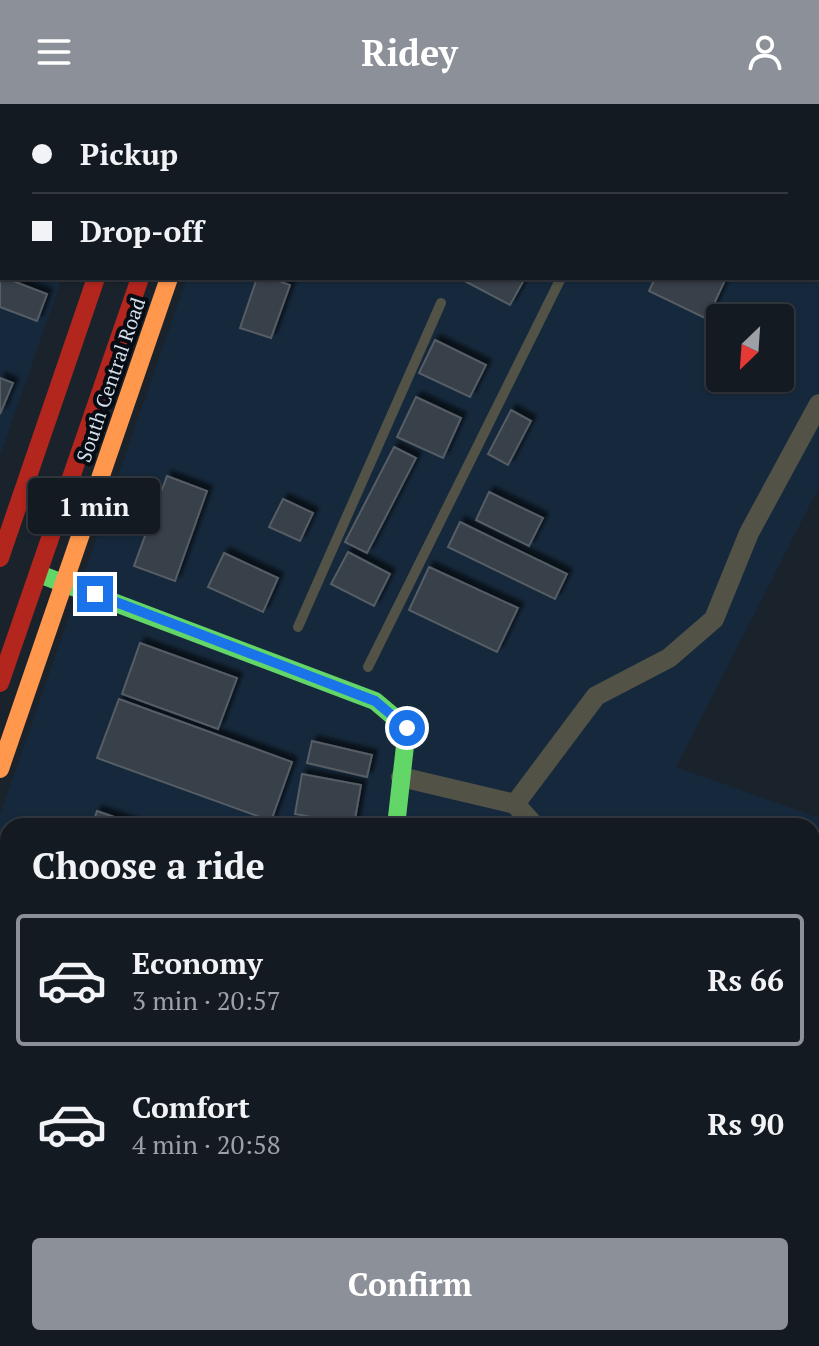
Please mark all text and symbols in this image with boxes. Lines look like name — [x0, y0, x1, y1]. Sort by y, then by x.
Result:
text: Ridey — [361, 29, 458, 76]
icon: menu — [32, 30, 76, 74]
icon: person — [743, 30, 787, 74]
text: Pickup — [80, 134, 178, 174]
text: Drop-off — [80, 211, 204, 251]
street label: South Central Road — [70, 294, 151, 466]
north arrow — [706, 304, 794, 392]
map controls — [706, 304, 794, 392]
callout: 1 min — [29, 478, 161, 534]
text: 1 min — [58, 489, 130, 523]
route end — [77, 576, 113, 612]
route start — [389, 710, 425, 746]
text: Choose a ride — [32, 842, 265, 889]
text: Economy — [132, 943, 263, 983]
icon: car — [36, 944, 108, 1016]
text: Rs 66 — [708, 960, 784, 1000]
text: 3 min · 20:57 — [132, 983, 281, 1017]
text: Comfort — [132, 1087, 250, 1127]
icon: car — [36, 1088, 108, 1160]
text: Rs 90 — [708, 1104, 784, 1144]
text: 4 min · 20:58 — [132, 1127, 281, 1161]
button: Confirm — [32, 1238, 788, 1330]

